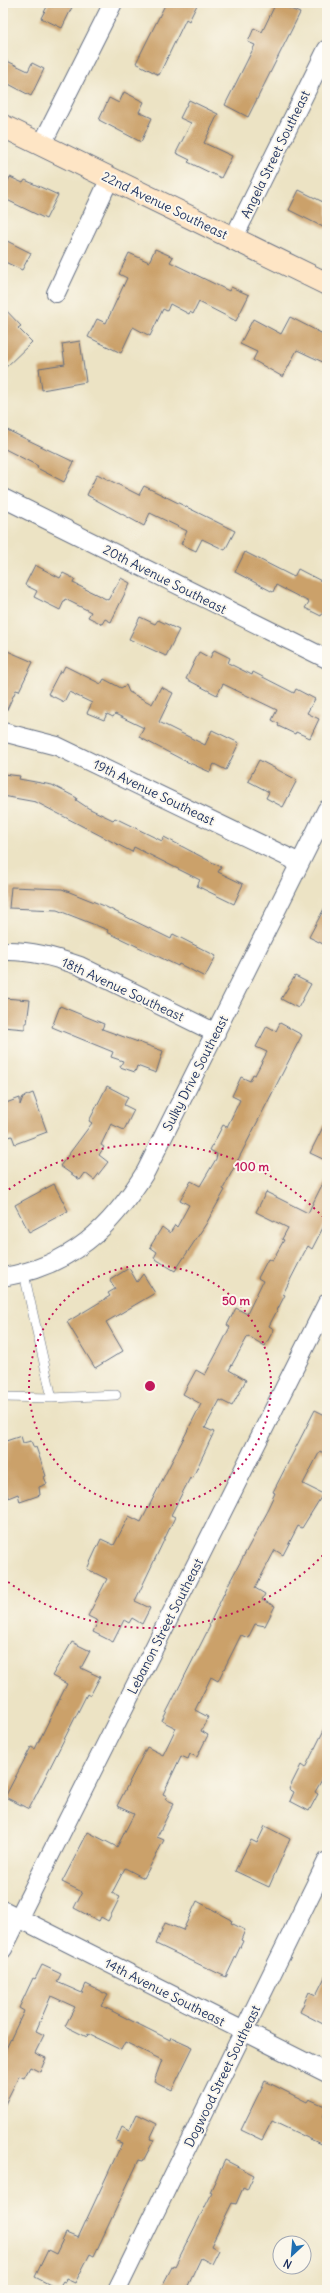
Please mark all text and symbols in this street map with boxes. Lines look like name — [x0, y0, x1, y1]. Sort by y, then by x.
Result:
street label: Angela Street Southeast — [237, 87, 314, 221]
street label: 22nd Avenue Southeast — [99, 168, 231, 244]
street label: 20th Avenue Southeast — [100, 541, 230, 618]
street label: 19th Avenue Southeast — [90, 756, 218, 830]
street label: 18th Avenue Southeast — [59, 954, 187, 1026]
street label: Sulky Drive Southeast — [159, 1012, 232, 1134]
text: 100 m — [235, 1159, 269, 1174]
text: 50 m — [222, 1293, 251, 1308]
centre of rings — [143, 1379, 157, 1393]
street label: Lebanon Street Southeast — [124, 1555, 207, 1697]
street label: 14th Avenue Southeast — [102, 1955, 228, 2031]
street label: Dogwood Street Southeast — [181, 2002, 265, 2150]
north arrow — [272, 2235, 312, 2275]
text: N — [281, 2256, 294, 2272]

